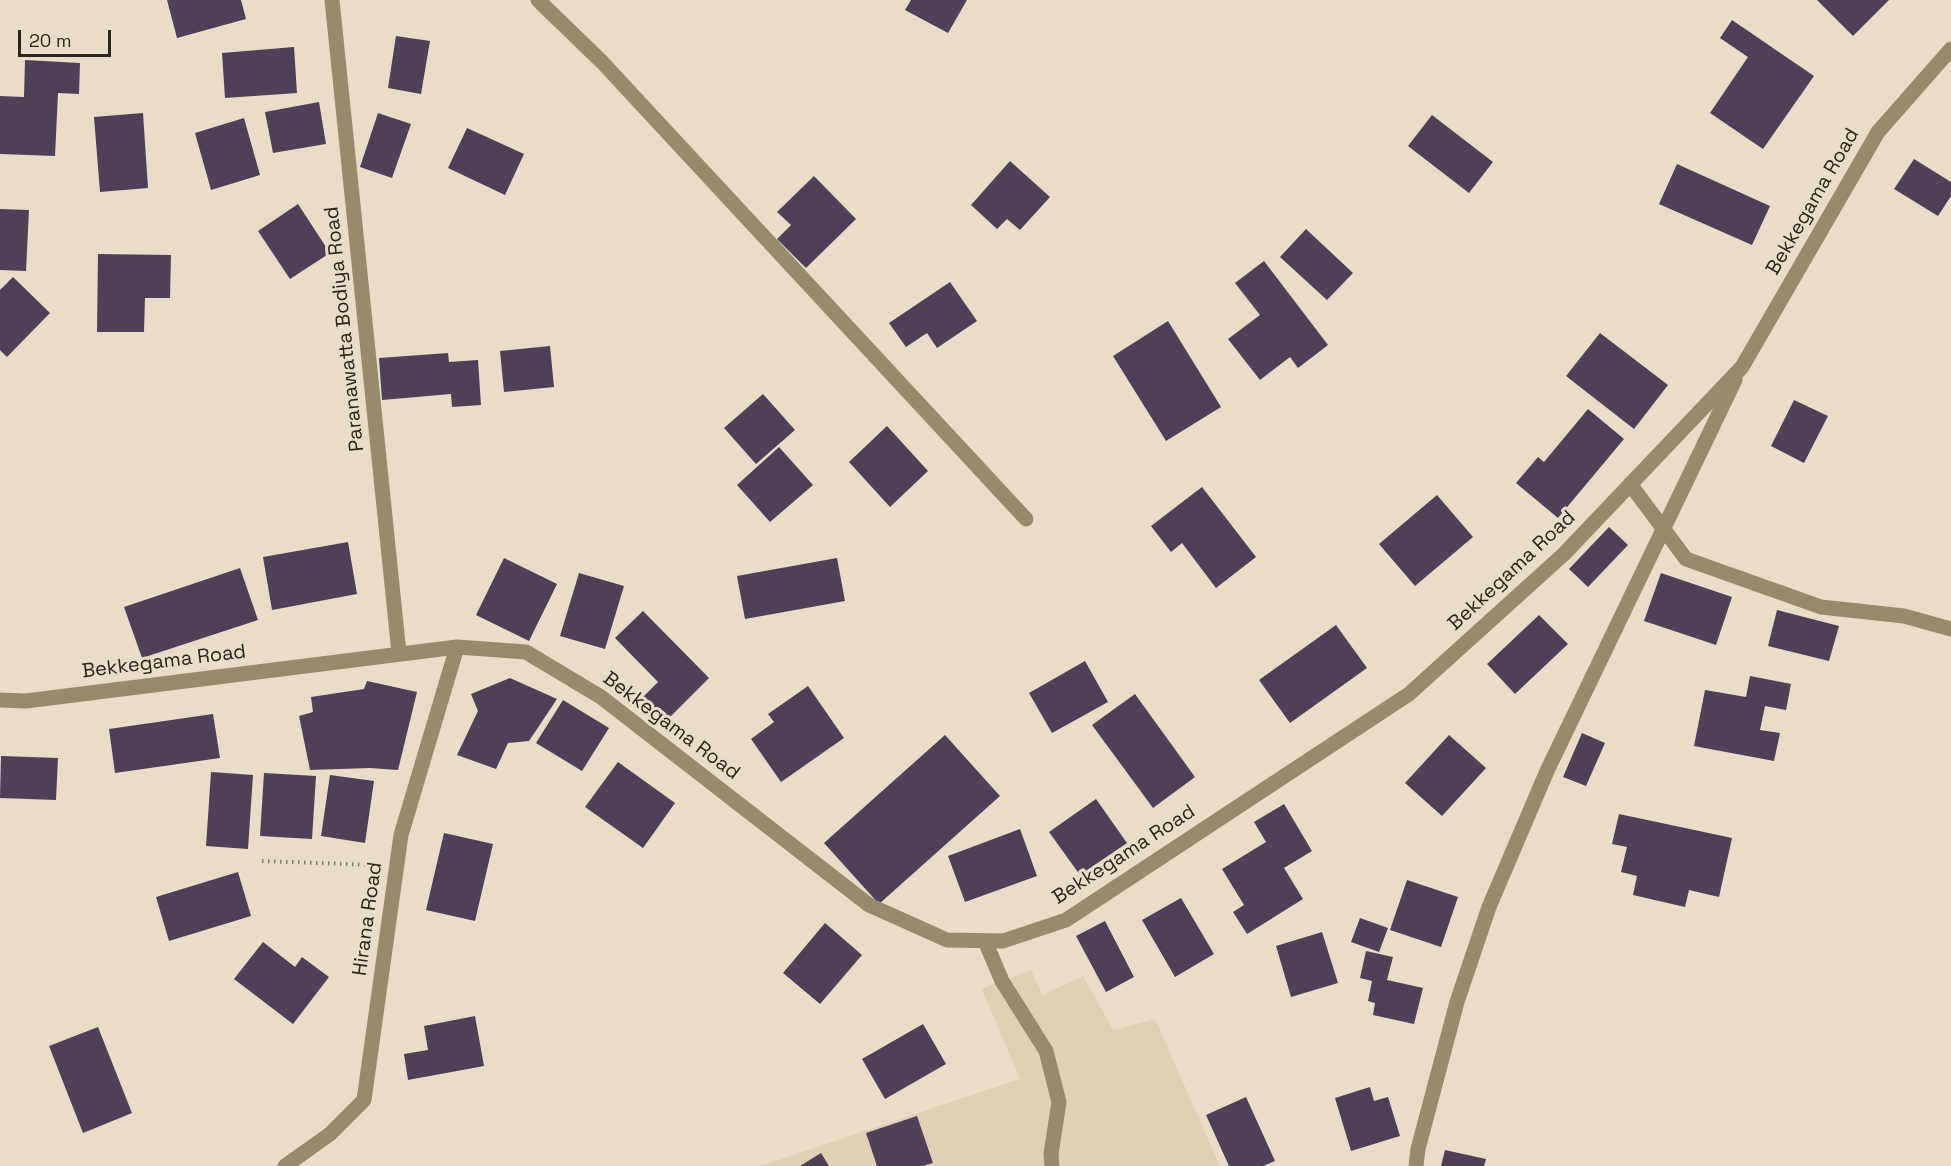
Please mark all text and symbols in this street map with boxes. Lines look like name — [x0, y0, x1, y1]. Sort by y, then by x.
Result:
scale bar — [21, 18, 114, 56]
text: 20 m — [29, 29, 72, 52]
street label: Bekkegama Road — [1761, 124, 1865, 280]
street label: Paranawatta Bodiya Road — [320, 205, 370, 453]
street label: Bekkegama Road — [1443, 506, 1581, 636]
street label: Bekkegama Road — [81, 640, 247, 684]
street label: Bekkegama Road — [598, 667, 744, 785]
street label: Bekkegama Road — [1048, 800, 1200, 910]
street label: Hirana Road — [348, 861, 388, 977]

